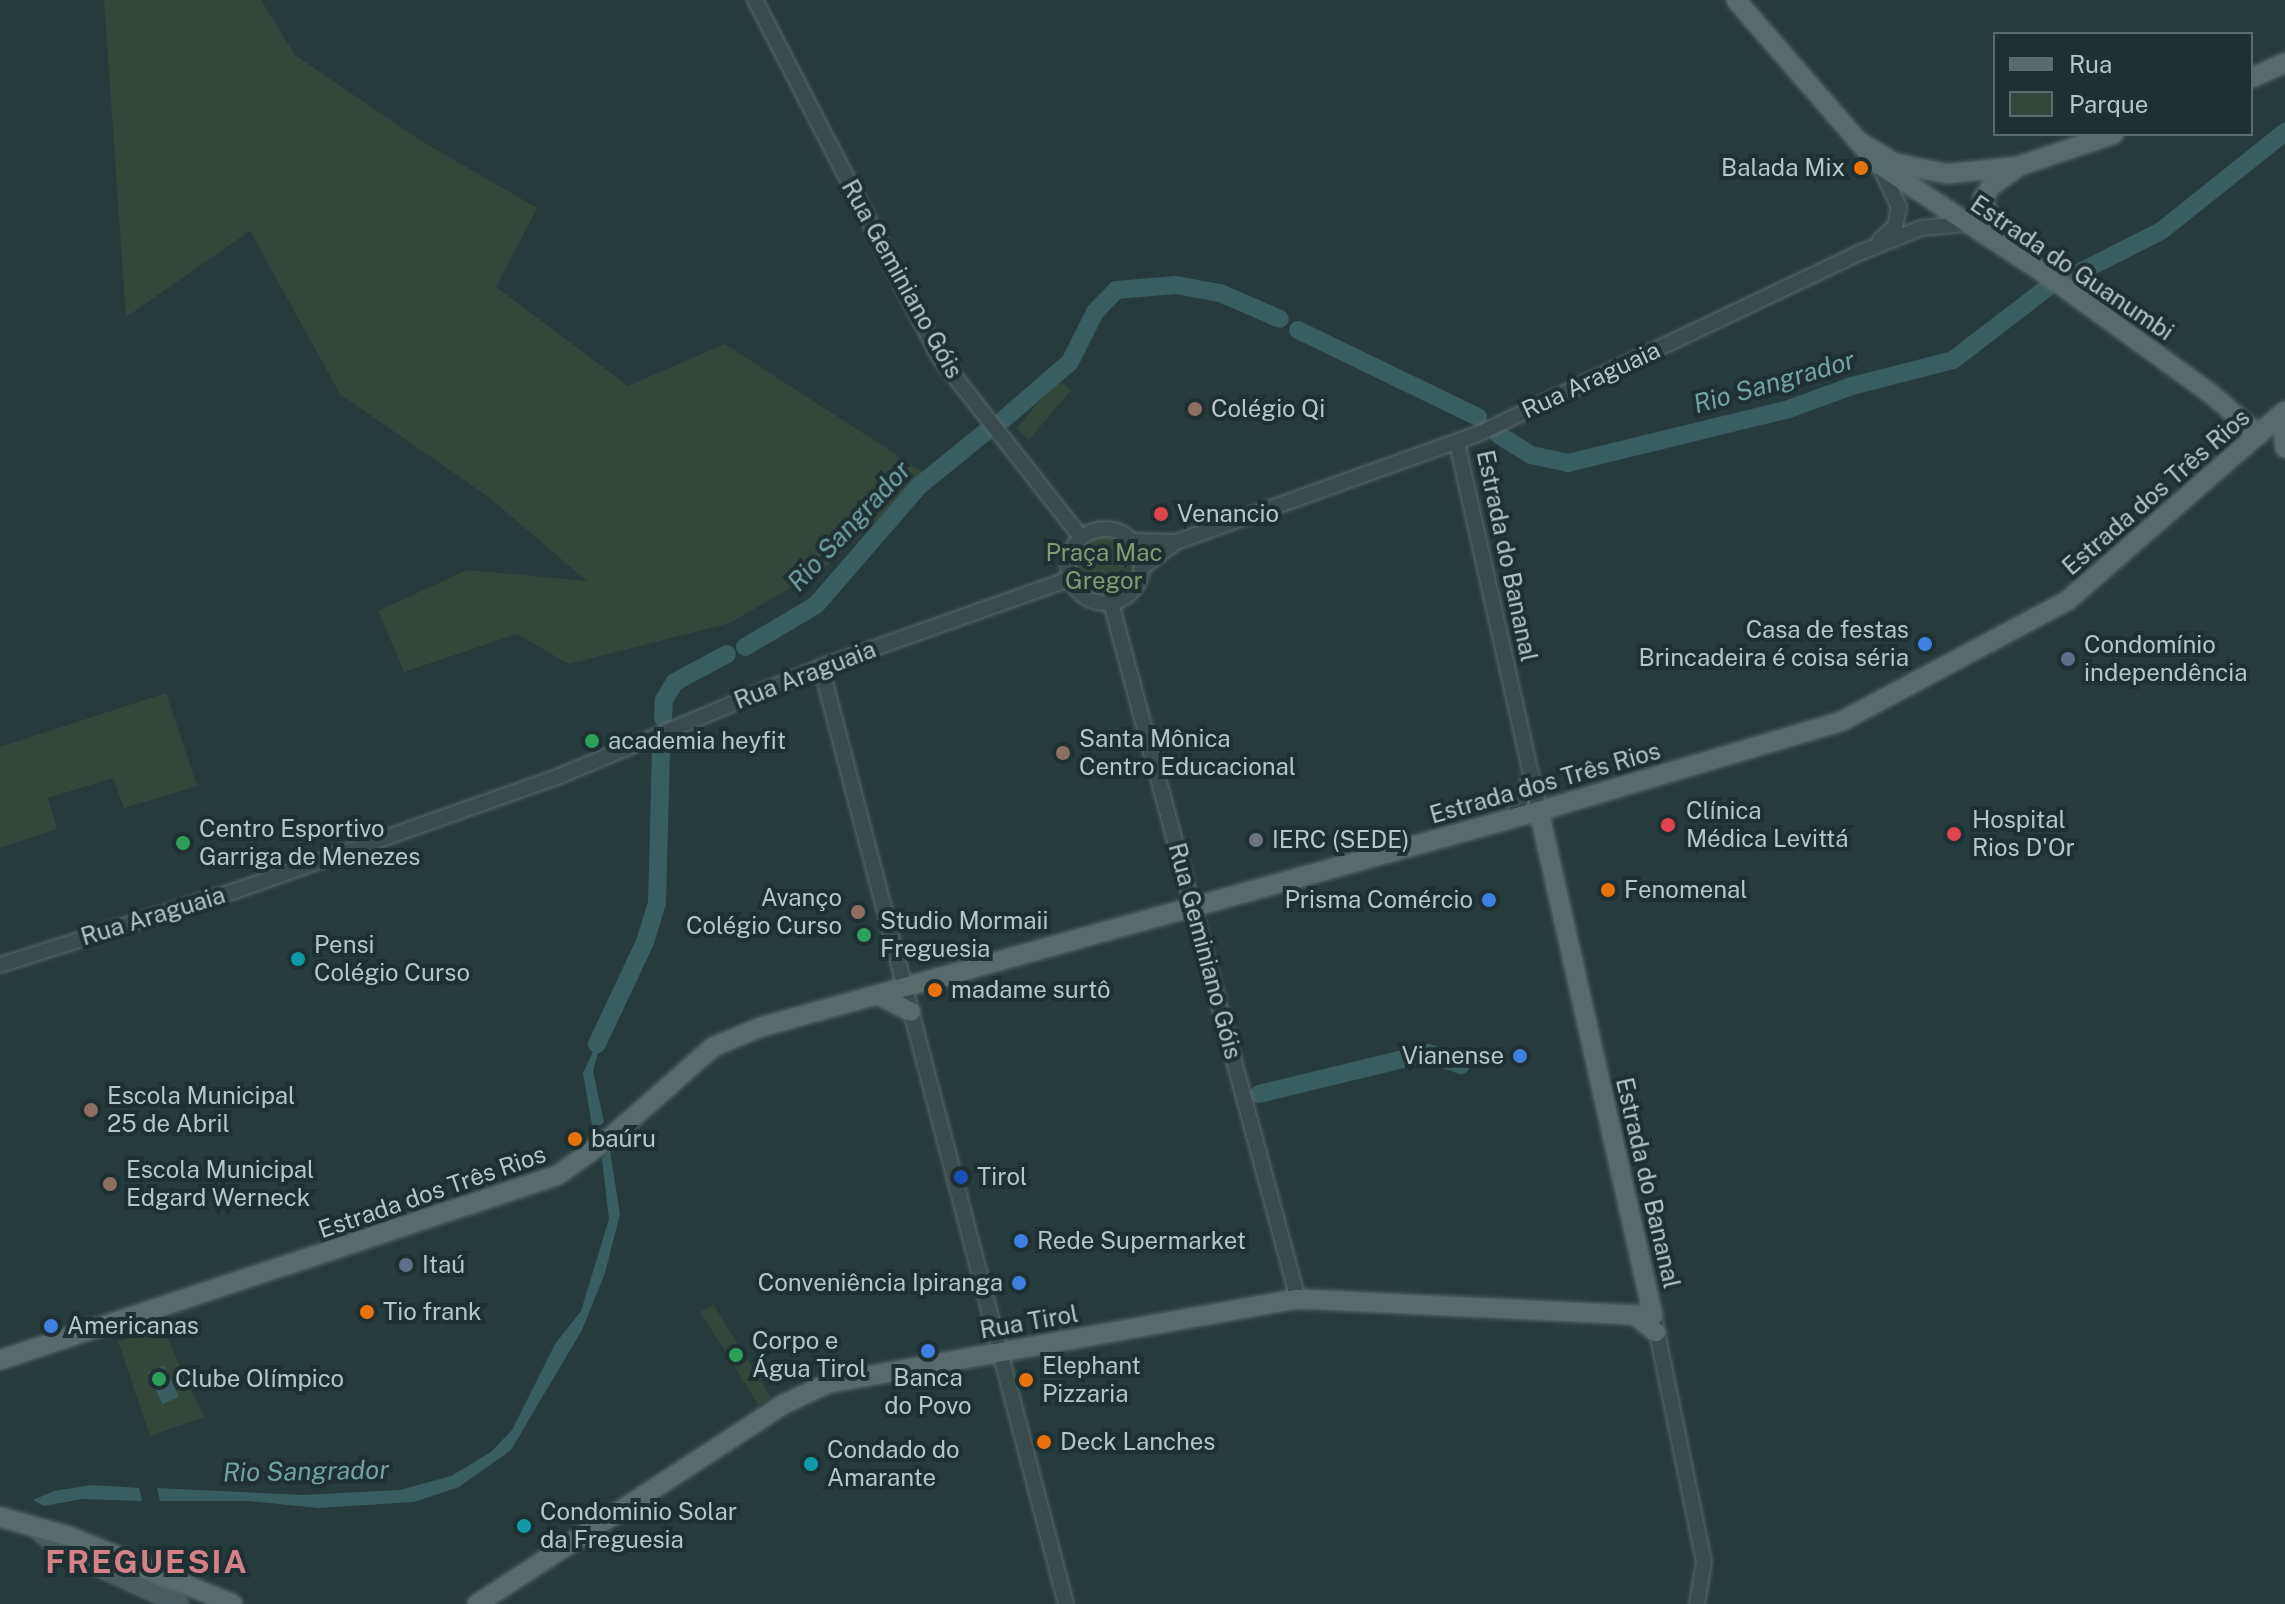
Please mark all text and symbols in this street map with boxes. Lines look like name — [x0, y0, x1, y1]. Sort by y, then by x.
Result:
legend — [1993, 32, 2253, 136]
text: Rua — [2069, 50, 2112, 78]
text: Parque — [2069, 90, 2148, 118]
place label: Balada Mix — [1721, 154, 1845, 182]
marker: Balada Mix — [1852, 159, 1870, 177]
street label: Rua Geminiano Góis — [835, 175, 969, 383]
street label: Estrada do Guanumbi — [1965, 189, 2179, 347]
street label: Rua Araguaia — [1517, 335, 1665, 425]
water label: Rio Sangrador — [1690, 344, 1858, 420]
place label: Colégio Qi — [1211, 395, 1325, 423]
marker: Colégio Qi — [1186, 400, 1204, 418]
street label: Estrada dos Três Rios — [2056, 403, 2256, 581]
street label: Estrada do Bananal — [1470, 447, 1544, 665]
water label: Rio Sangrador — [781, 454, 917, 598]
place label: Venancio — [1177, 500, 1279, 528]
marker: Venancio — [1152, 505, 1170, 523]
park label: Praça Mac Gregor — [1046, 539, 1162, 595]
place label: Casa de festas Brincadeira é coisa séria — [1638, 616, 1909, 672]
place label: Condomínio independência — [2084, 631, 2247, 687]
street label: Rua Araguaia — [730, 635, 880, 715]
marker: Casa de festas Brincadeira é coisa séria — [1916, 635, 1934, 653]
marker: Condomínio independência — [2059, 650, 2077, 668]
place label: Santa Mônica Centro Educacional — [1079, 725, 1296, 781]
place label: academia heyfit — [608, 727, 786, 755]
marker: academia heyfit — [583, 732, 601, 750]
street label: Estrada dos Três Rios — [1426, 736, 1664, 830]
marker: Santa Mônica Centro Educacional — [1054, 744, 1072, 762]
place label: Clínica Médica Levittá — [1686, 797, 1849, 853]
place label: Hospital Rios D'Or — [1972, 806, 2075, 862]
marker: Clínica Médica Levittá — [1657, 814, 1679, 836]
place label: Centro Esportivo Garriga de Menezes — [199, 815, 421, 871]
marker: Hospital Rios D'Or — [1943, 823, 1965, 845]
place label: IERC (SEDE) — [1272, 826, 1410, 854]
marker: IERC (SEDE) — [1247, 831, 1265, 849]
marker: Centro Esportivo Garriga de Menezes — [174, 834, 192, 852]
street label: Rua Geminiano Góis — [1162, 840, 1248, 1062]
place label: Fenomenal — [1624, 876, 1748, 904]
street label: Rua Araguaia — [77, 880, 229, 952]
marker: Fenomenal — [1599, 881, 1617, 899]
place label: Avanço Colégio Curso — [686, 884, 842, 940]
place label: Prisma Comércio — [1284, 886, 1473, 914]
marker: Prisma Comércio — [1480, 891, 1498, 909]
marker: Avanço Colégio Curso — [849, 903, 867, 921]
place label: Studio Mormaii Freguesia — [880, 907, 1049, 963]
marker: Studio Mormaii Freguesia — [855, 926, 873, 944]
place label: Pensi Colégio Curso — [314, 931, 470, 987]
marker: Pensi Colégio Curso — [289, 950, 307, 968]
place label: madame surtô — [951, 976, 1111, 1004]
marker: madame surtô — [926, 981, 944, 999]
place label: Vianense — [1402, 1042, 1504, 1070]
marker: Vianense — [1511, 1047, 1529, 1065]
street label: Estrada do Bananal — [1610, 1075, 1686, 1291]
place label: Escola Municipal 25 de Abril — [107, 1082, 295, 1138]
marker: Escola Municipal 25 de Abril — [82, 1101, 100, 1119]
place label: baúru — [591, 1125, 656, 1153]
marker: baúru — [566, 1130, 584, 1148]
street label: Estrada dos Três Rios — [314, 1139, 550, 1245]
place label: Escola Municipal Edgard Werneck — [126, 1156, 314, 1212]
place label: Tirol — [977, 1163, 1027, 1191]
marker: Tirol — [952, 1168, 970, 1186]
marker: Escola Municipal Edgard Werneck — [101, 1175, 119, 1193]
place label: Rede Supermarket — [1037, 1227, 1246, 1255]
marker: Rede Supermarket — [1012, 1232, 1030, 1250]
place label: Itaú — [422, 1251, 465, 1279]
marker: Itaú — [397, 1256, 415, 1274]
place label: Conveniência Ipiranga — [758, 1269, 1003, 1297]
marker: Conveniência Ipiranga — [1010, 1274, 1028, 1292]
place label: Tio frank — [383, 1298, 482, 1326]
street label: Rua Tirol — [978, 1299, 1080, 1345]
marker: Tio frank — [358, 1303, 376, 1321]
place label: Americanas — [67, 1312, 199, 1340]
marker: Americanas — [42, 1317, 60, 1335]
place label: Corpo e Água Tirol — [752, 1327, 867, 1383]
marker: Banca do Povo — [919, 1342, 937, 1360]
marker: Corpo e Água Tirol — [727, 1346, 745, 1364]
place label: Elephant Pizzaria — [1042, 1352, 1141, 1408]
place label: Banca do Povo — [884, 1364, 972, 1420]
place label: Clube Olímpico — [175, 1365, 344, 1393]
marker: Clube Olímpico — [150, 1370, 168, 1388]
marker: Elephant Pizzaria — [1017, 1371, 1035, 1389]
place label: Deck Lanches — [1060, 1428, 1215, 1456]
marker: Deck Lanches — [1035, 1433, 1053, 1451]
place label: Condado do Amarante — [827, 1436, 960, 1492]
water label: Rio Sangrador — [223, 1454, 389, 1488]
marker: Condado do Amarante — [802, 1455, 820, 1473]
place label: Condominio Solar da Freguesia — [540, 1498, 737, 1554]
marker: Condominio Solar da Freguesia — [515, 1517, 533, 1535]
district label: FREGUESIA — [45, 1543, 249, 1581]

